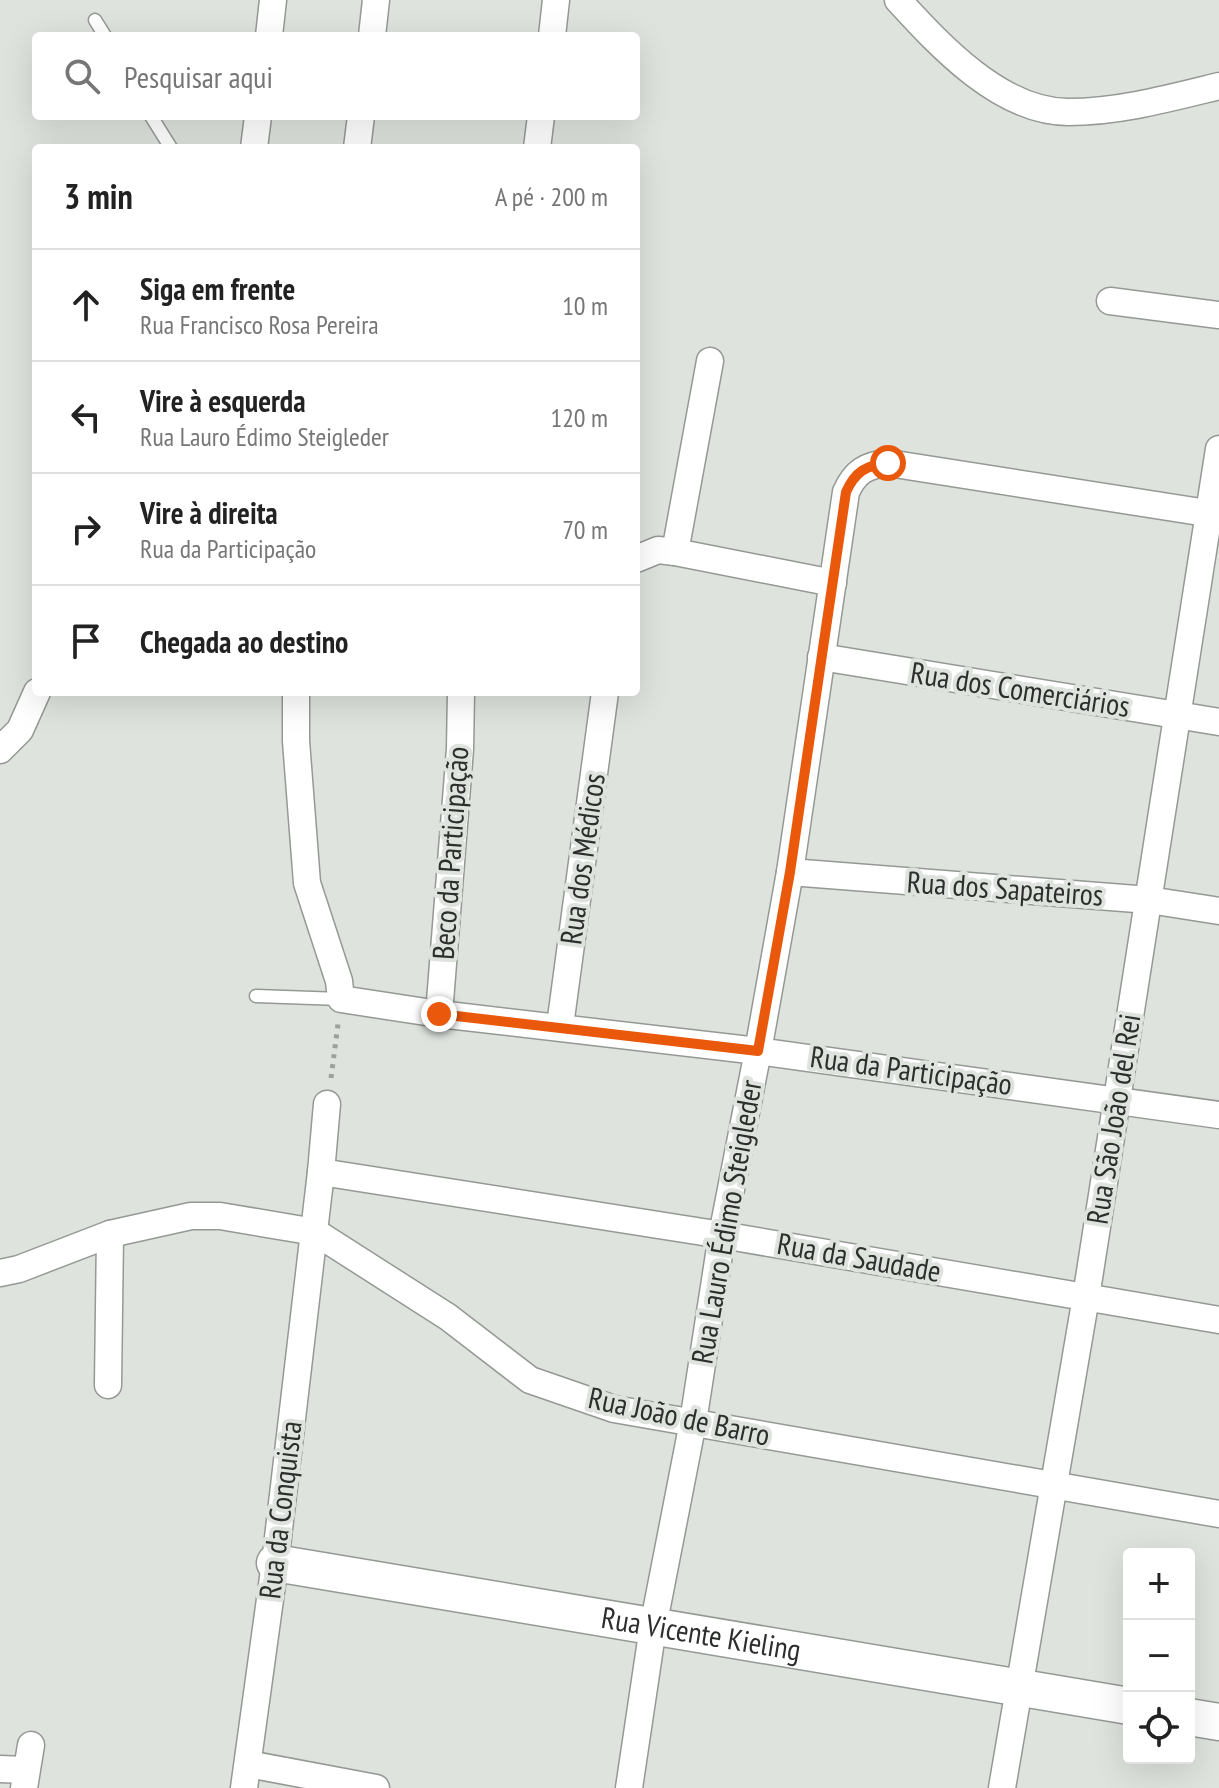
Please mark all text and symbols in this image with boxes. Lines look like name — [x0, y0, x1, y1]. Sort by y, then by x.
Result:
search box — [32, 32, 640, 120]
icon: search — [60, 54, 104, 98]
text: Pesquisar aqui — [124, 57, 273, 96]
text: 3 min — [64, 174, 133, 218]
text: A pé · 200 m — [495, 180, 608, 213]
text: Siga em frente — [140, 269, 295, 308]
icon: ahead — [64, 283, 108, 327]
text: 10 m — [562, 289, 608, 322]
text: Rua Francisco Rosa Pereira — [140, 308, 379, 341]
text: Vire à esquerda — [140, 381, 306, 420]
icon: left — [64, 395, 108, 439]
text: 120 m — [550, 401, 608, 434]
text: Rua Lauro Édimo Steigleder — [140, 420, 389, 453]
route start — [870, 445, 906, 481]
text: Vire à direita — [140, 493, 278, 532]
icon: right — [64, 507, 108, 551]
text: 70 m — [562, 513, 608, 546]
text: Rua da Participação — [140, 532, 316, 565]
icon: arrive — [64, 619, 108, 663]
text: Chegada ao destino — [140, 622, 348, 661]
street label: Rua dos Comerciários — [908, 652, 1133, 725]
street label: Beco da Participação — [423, 745, 476, 961]
street label: Rua dos Médicos — [550, 771, 613, 947]
street label: Rua dos Sapateiros — [906, 861, 1104, 914]
route end — [421, 996, 457, 1032]
street label: Rua São João del Rei — [1077, 1011, 1148, 1227]
street label: Rua da Participação — [808, 1036, 1015, 1103]
street label: Rua Lauro Édimo Steigleder — [681, 1076, 770, 1367]
street label: Rua da Saudade — [774, 1223, 944, 1290]
street label: Rua João de Barro — [585, 1377, 774, 1454]
street label: Rua da Conquista — [249, 1419, 310, 1601]
map controls — [1123, 1548, 1195, 1764]
button: + — [1123, 1548, 1195, 1620]
street label: Rua Vicente Kieling — [599, 1597, 804, 1669]
button: − — [1123, 1620, 1195, 1692]
button: locate — [1123, 1692, 1195, 1764]

